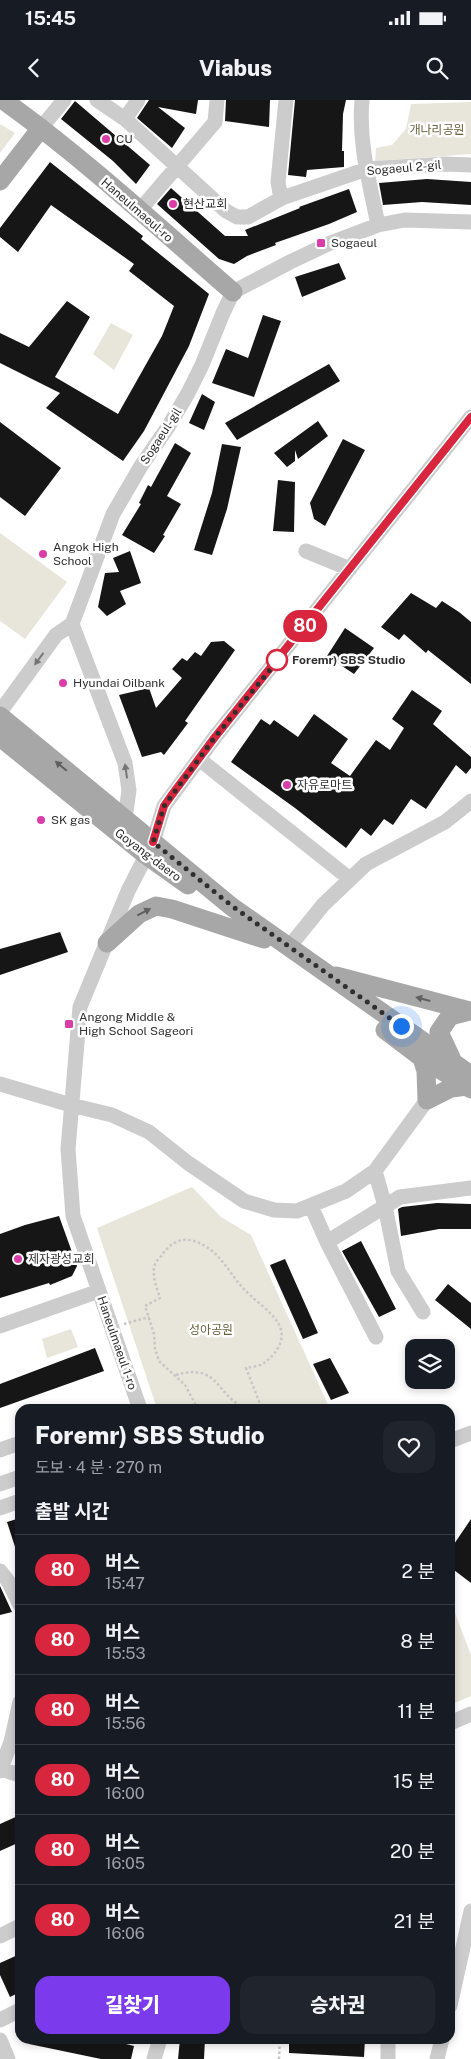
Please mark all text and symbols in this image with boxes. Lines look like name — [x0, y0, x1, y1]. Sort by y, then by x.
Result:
text: 15:45 — [25, 7, 76, 29]
icon: back — [20, 54, 48, 82]
icon: search — [423, 54, 451, 82]
text: Viabus — [199, 55, 272, 81]
park label: 개나리공원 — [409, 123, 465, 137]
place label: CU — [116, 132, 133, 146]
marker: CU — [100, 133, 112, 145]
street label: Sogaeul 2-gil — [366, 158, 442, 178]
street label: Haneulmaeul-ro — [98, 175, 176, 245]
place label: 현산교회 — [183, 197, 227, 211]
marker: 현산교회 — [167, 198, 179, 210]
place label: Sogaeul — [331, 236, 378, 250]
marker: Sogaeul — [315, 237, 327, 249]
street label: Sogaeul-gil — [138, 405, 185, 467]
place label: Angok High School — [53, 540, 119, 568]
marker: Angok High School — [37, 548, 49, 560]
line badge: 80 — [282, 610, 328, 642]
text: 80 — [293, 615, 317, 636]
marker: Foremr) SBS Studio — [266, 649, 288, 671]
one-way arrow — [34, 652, 44, 666]
place label: Foremr) SBS Studio — [292, 653, 405, 667]
place label: Hyundai Oilbank — [73, 676, 165, 690]
marker: Hyundai Oilbank — [57, 677, 69, 689]
one-way arrow — [55, 761, 68, 772]
one-way arrow — [122, 762, 130, 778]
place label: 자유로마트 — [297, 778, 352, 792]
marker: 자유로마트 — [281, 779, 293, 791]
place label: SK gas — [51, 813, 90, 827]
marker: SK gas — [35, 814, 47, 826]
street label: Goyang-daero — [112, 826, 184, 884]
one-way arrow — [137, 908, 152, 916]
one-way arrow — [415, 994, 430, 1002]
place label: Angong Middle & High School Sageori — [79, 1010, 193, 1038]
your location — [389, 1014, 414, 1039]
marker: Angong Middle & High School Sageori — [63, 1018, 75, 1030]
place label: 제자광성교회 — [28, 1252, 94, 1266]
marker: 제자광성교회 — [12, 1253, 24, 1265]
street label: Haneulmaeul 1-ro — [94, 1294, 140, 1392]
park label: 성아공원 — [189, 1323, 233, 1337]
map controls — [405, 1339, 455, 1389]
button: layers — [405, 1339, 455, 1389]
text: Foremr) SBS Studio — [35, 1421, 265, 1449]
button: heart — [383, 1421, 435, 1473]
text: 도보 · 4 분 · 270 m — [35, 1458, 162, 1477]
text: 출발 시간 — [35, 1500, 109, 1522]
text: 버스 — [105, 1551, 140, 1573]
text: 80 — [51, 1559, 74, 1580]
text: 2 분 — [402, 1560, 435, 1582]
text: 15:47 — [105, 1574, 145, 1593]
text: 버스 — [105, 1621, 140, 1643]
text: 80 — [51, 1629, 74, 1650]
text: 8 분 — [401, 1630, 435, 1652]
text: 15:53 — [105, 1644, 146, 1663]
text: 버스 — [105, 1691, 140, 1713]
text: 80 — [51, 1699, 74, 1720]
text: 11 분 — [397, 1700, 435, 1722]
text: 15:56 — [105, 1714, 146, 1733]
text: 버스 — [105, 1761, 140, 1783]
text: 80 — [51, 1769, 74, 1790]
text: 15 분 — [393, 1770, 435, 1792]
text: 16:00 — [105, 1784, 145, 1803]
text: 버스 — [105, 1831, 140, 1853]
text: 80 — [51, 1839, 74, 1860]
text: 20 분 — [390, 1840, 435, 1862]
text: 16:05 — [105, 1854, 145, 1873]
text: 버스 — [105, 1901, 140, 1923]
text: 80 — [51, 1909, 74, 1930]
text: 21 분 — [394, 1910, 435, 1932]
text: 16:06 — [105, 1924, 145, 1943]
button: 길찾기 — [35, 1976, 230, 2034]
button: 승차권 — [240, 1976, 435, 2034]

